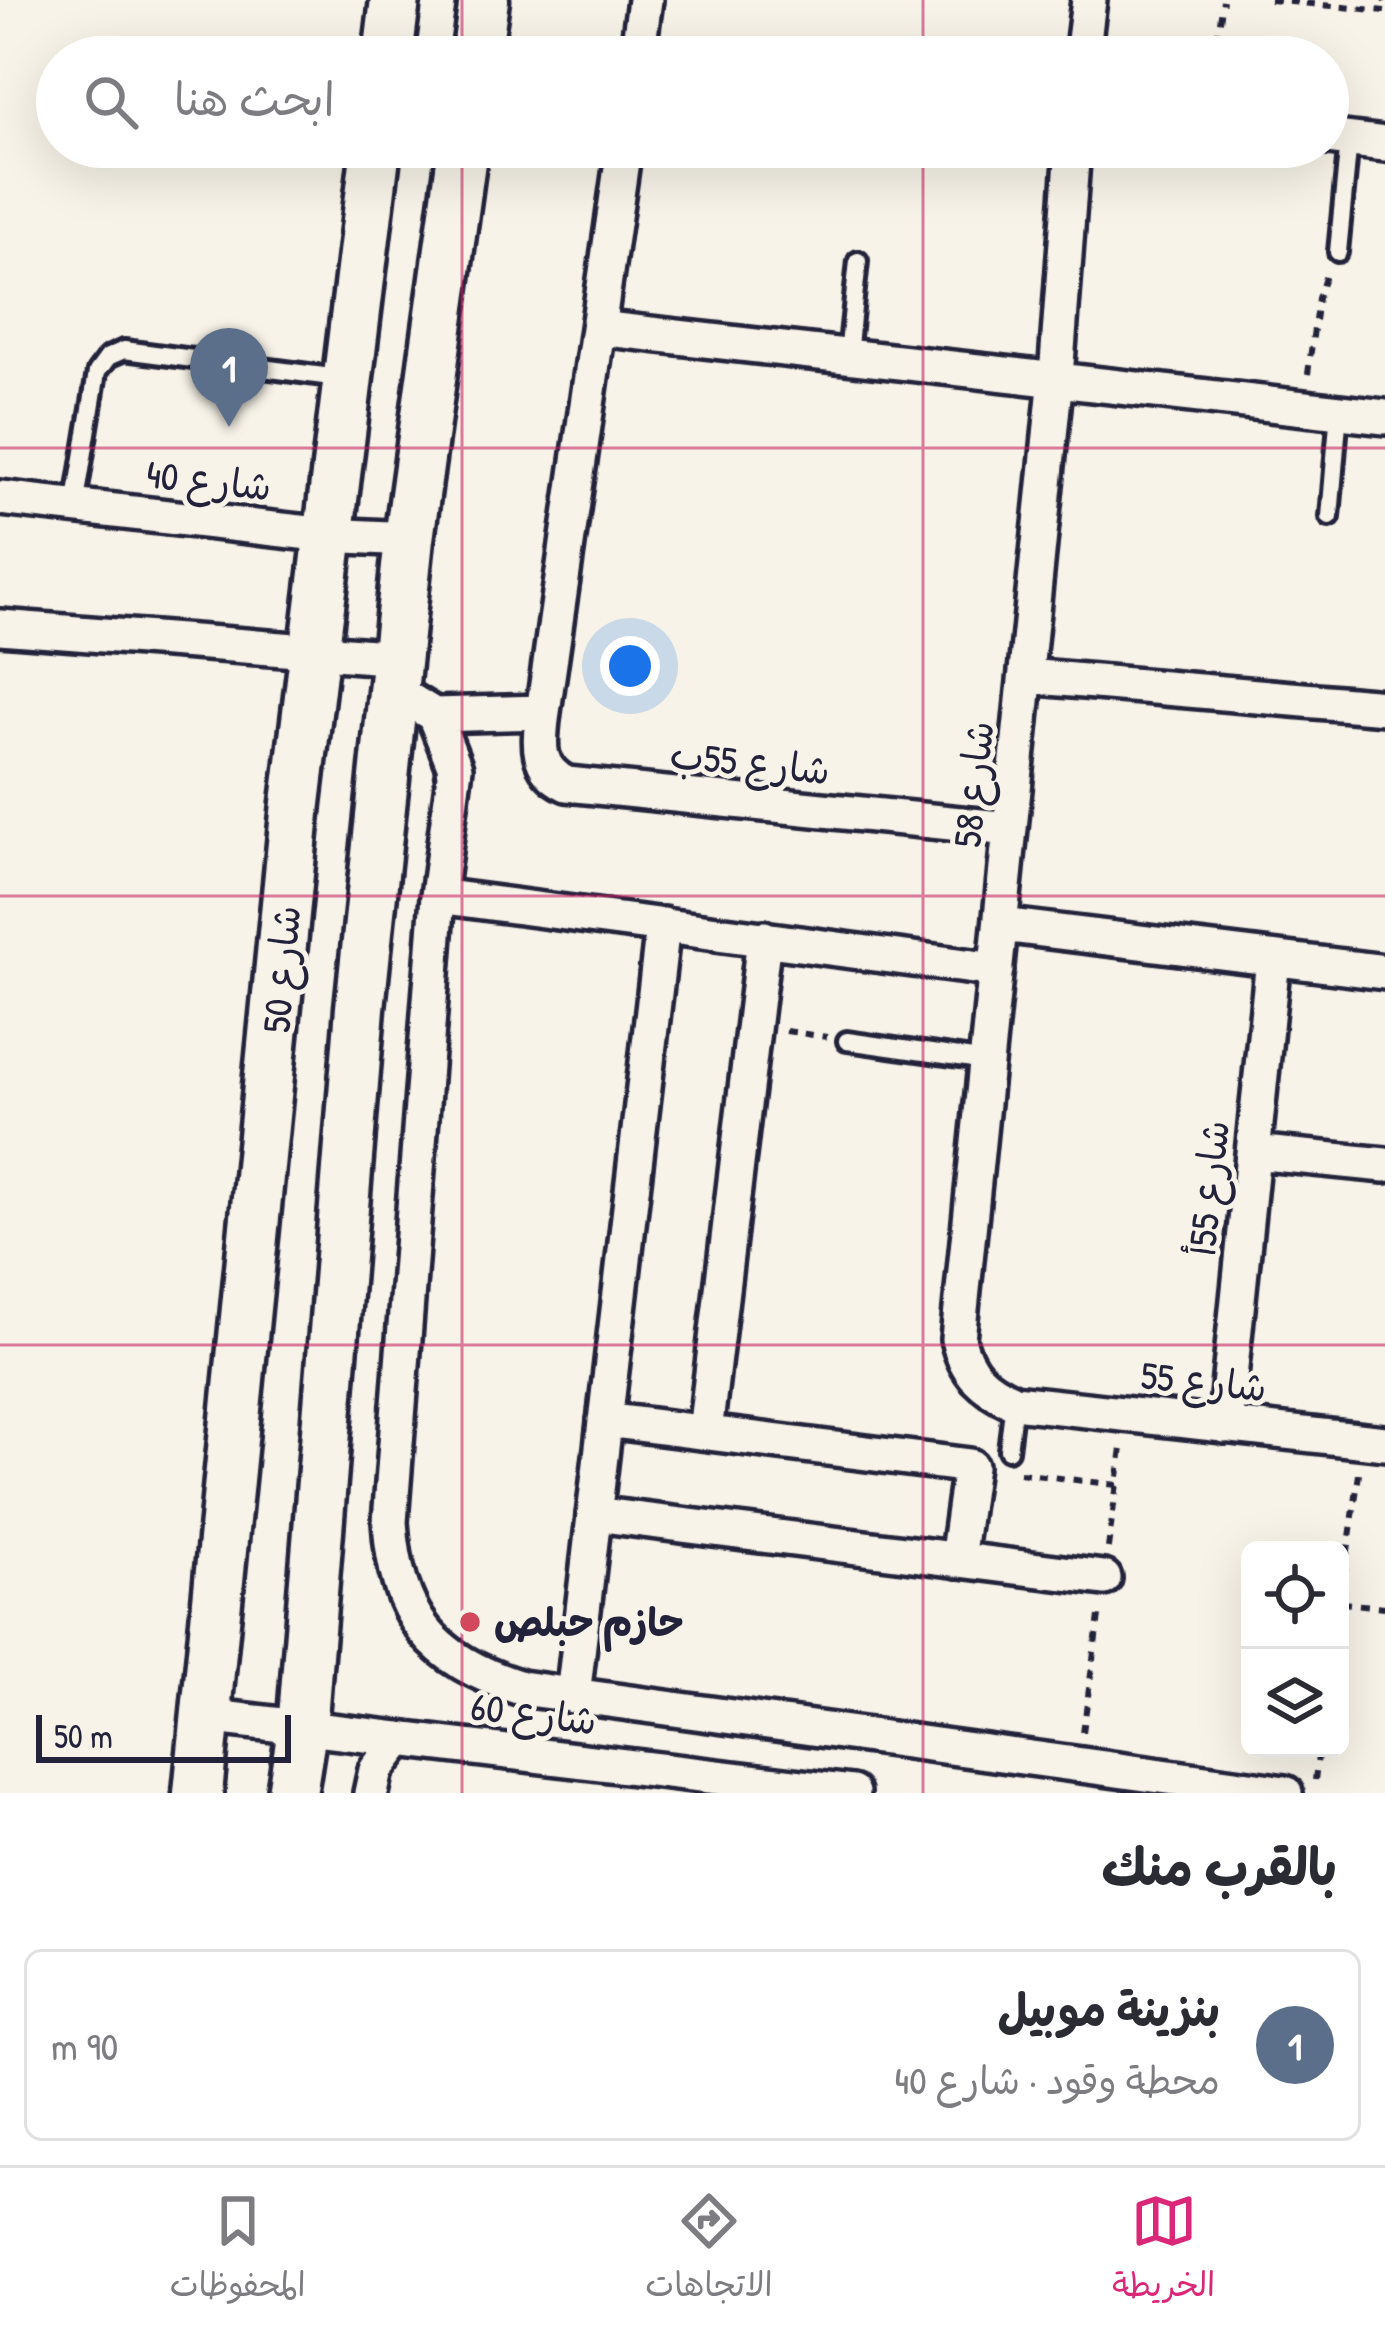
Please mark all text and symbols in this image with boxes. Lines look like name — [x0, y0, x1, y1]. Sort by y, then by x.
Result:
search box — [36, 36, 1349, 168]
text: ابحث هنا — [174, 68, 335, 129]
icon: search — [78, 69, 144, 135]
pin: 1 — [190, 328, 268, 427]
street label: شارع 40 — [144, 447, 274, 514]
your location — [600, 636, 660, 696]
street label: شارع 58 — [940, 718, 1007, 850]
street label: شارع 55ب — [667, 727, 833, 798]
street label: شارع 50 — [249, 903, 314, 1035]
street label: شارع 55أ — [1174, 1118, 1243, 1259]
street label: شارع 55 — [1138, 1348, 1270, 1415]
map controls — [1241, 1541, 1349, 1757]
button: locate — [1241, 1541, 1349, 1649]
place label: حازم حبلص — [494, 1595, 684, 1652]
marker: حازم حبلص — [457, 1609, 483, 1635]
button: layers — [1241, 1649, 1349, 1757]
street label: شارع 60 — [468, 1678, 600, 1748]
scale bar — [36, 1709, 291, 1762]
text: 50 m — [54, 1714, 113, 1758]
text: بالقرب منك — [1102, 1832, 1337, 1901]
text: بنزينة موبيل — [998, 1979, 1220, 2040]
text: 90 m — [51, 2019, 118, 2072]
text: 1 — [1288, 2019, 1302, 2072]
text: محطة وقود · شارع 40 — [895, 2053, 1220, 2106]
tab: المحفوظات — [170, 2188, 306, 2314]
tab: الاتجاهات — [645, 2188, 773, 2314]
tab: الخريطة — [1112, 2188, 1215, 2314]

